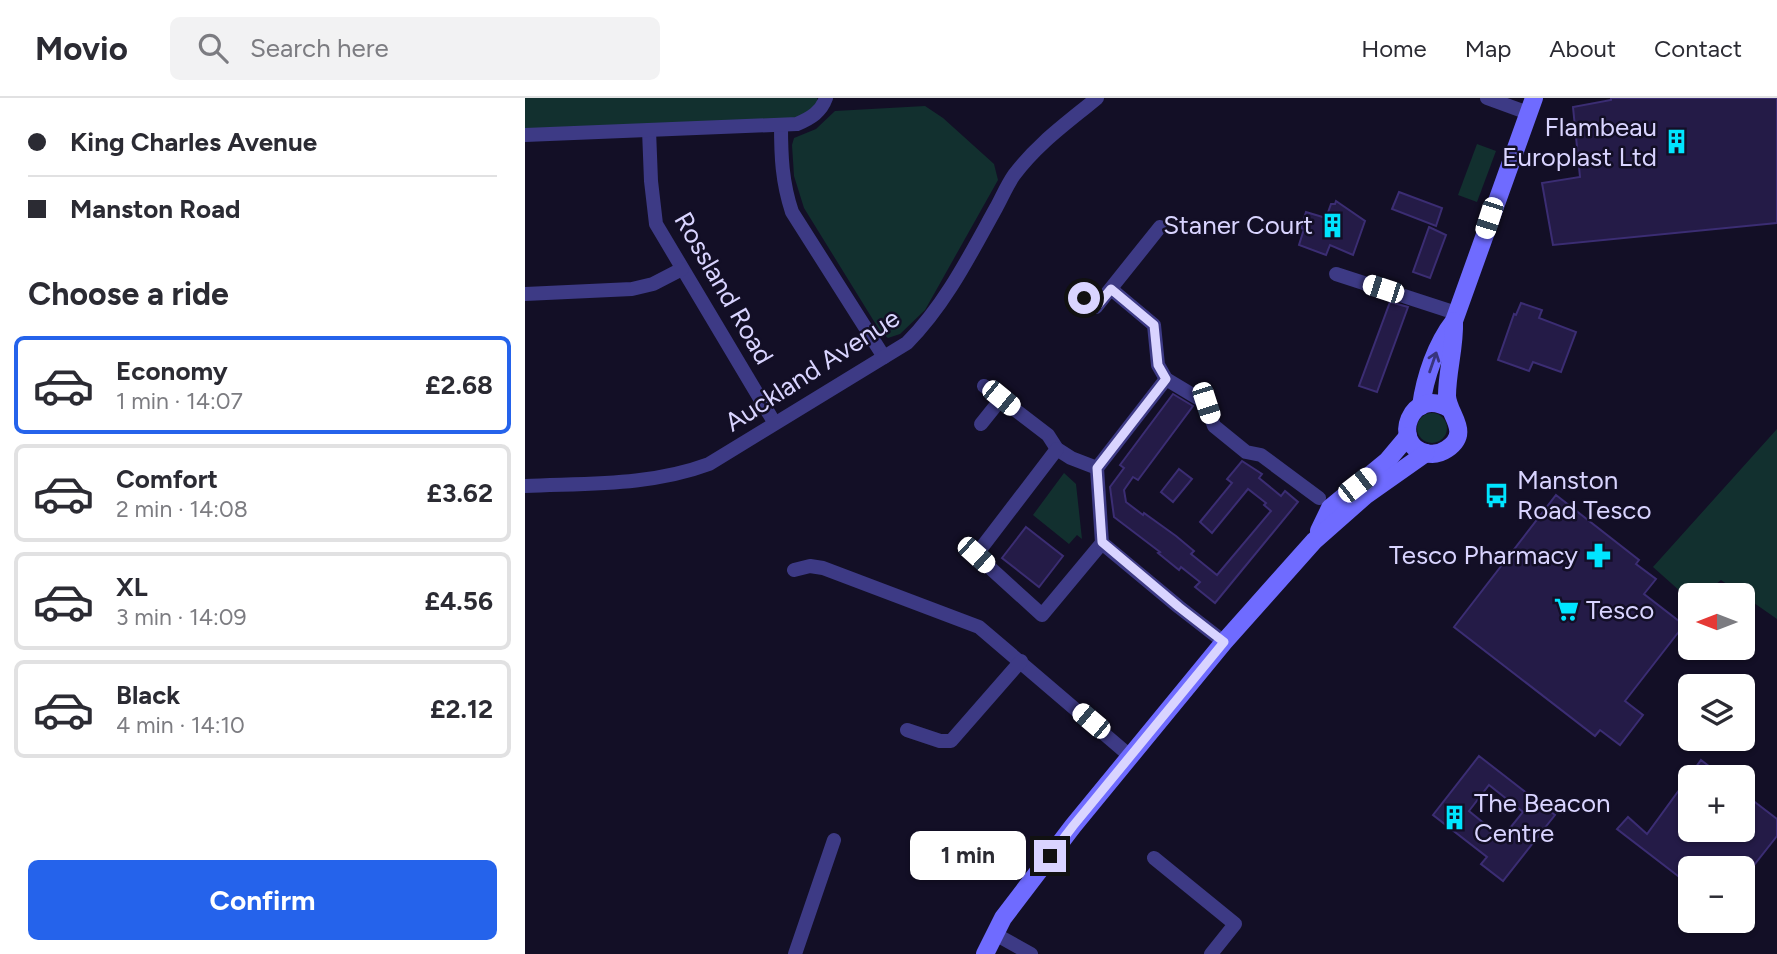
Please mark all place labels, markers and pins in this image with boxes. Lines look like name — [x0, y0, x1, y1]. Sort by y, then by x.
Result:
place label: Flambeau Europlast Ltd — [1502, 111, 1657, 173]
building icon: Flambeau Europlast Ltd — [1663, 128, 1691, 156]
place label: Staner Court — [1163, 209, 1313, 241]
building icon: Staner Court — [1319, 211, 1347, 239]
place label: Manston Road Tesco — [1517, 464, 1651, 526]
bus stop icon: Manston Road Tesco — [1483, 481, 1511, 509]
place label: Tesco Pharmacy — [1389, 539, 1578, 571]
pharmacy icon: Tesco Pharmacy — [1584, 541, 1612, 569]
place label: Tesco — [1586, 594, 1654, 626]
supermarket icon: Tesco — [1552, 596, 1580, 624]
place label: The Beacon Centre — [1474, 787, 1610, 849]
building icon: The Beacon Centre — [1440, 804, 1468, 832]

